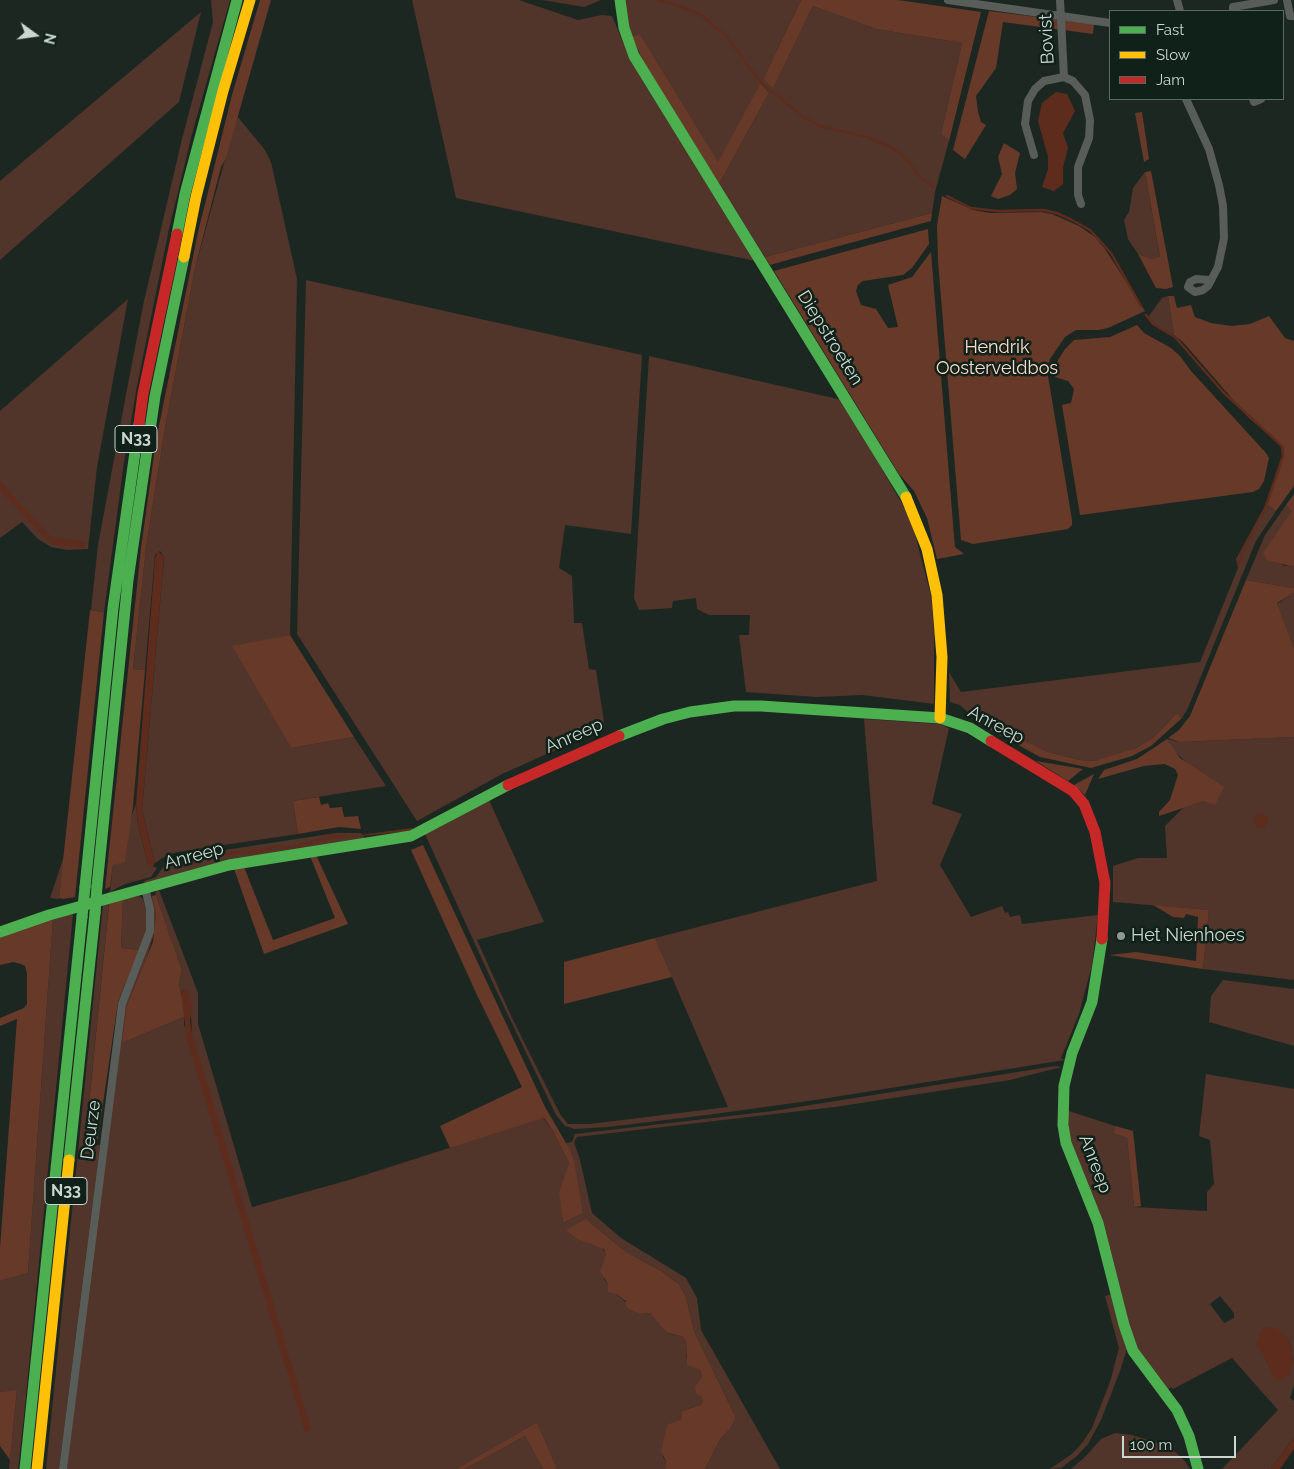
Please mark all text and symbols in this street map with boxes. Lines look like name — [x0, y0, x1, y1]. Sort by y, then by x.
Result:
north arrow — [10, 10, 60, 60]
legend — [1109, 10, 1284, 100]
street label: Bovist — [1035, 13, 1059, 65]
text: Fast — [1156, 21, 1184, 39]
text: N — [40, 32, 59, 46]
text: Slow — [1156, 46, 1190, 64]
text: Jam — [1156, 71, 1185, 89]
street label: Diepstroeten — [792, 287, 868, 389]
park label: Hendrik Oosterveldbos — [936, 337, 1058, 379]
road number: N33 — [115, 426, 157, 452]
street label: Anreep — [964, 701, 1028, 749]
street label: Anreep — [542, 714, 606, 758]
street label: Anreep — [162, 838, 226, 874]
place label: Het Nienhoes — [1131, 925, 1245, 947]
marker: Het Nienhoes — [1115, 930, 1127, 942]
street label: Deurze — [77, 1099, 105, 1161]
street label: Anreep — [1074, 1132, 1116, 1196]
road number: N33 — [45, 1178, 87, 1204]
scale bar — [1124, 1426, 1238, 1458]
text: 100 m — [1130, 1436, 1172, 1454]

